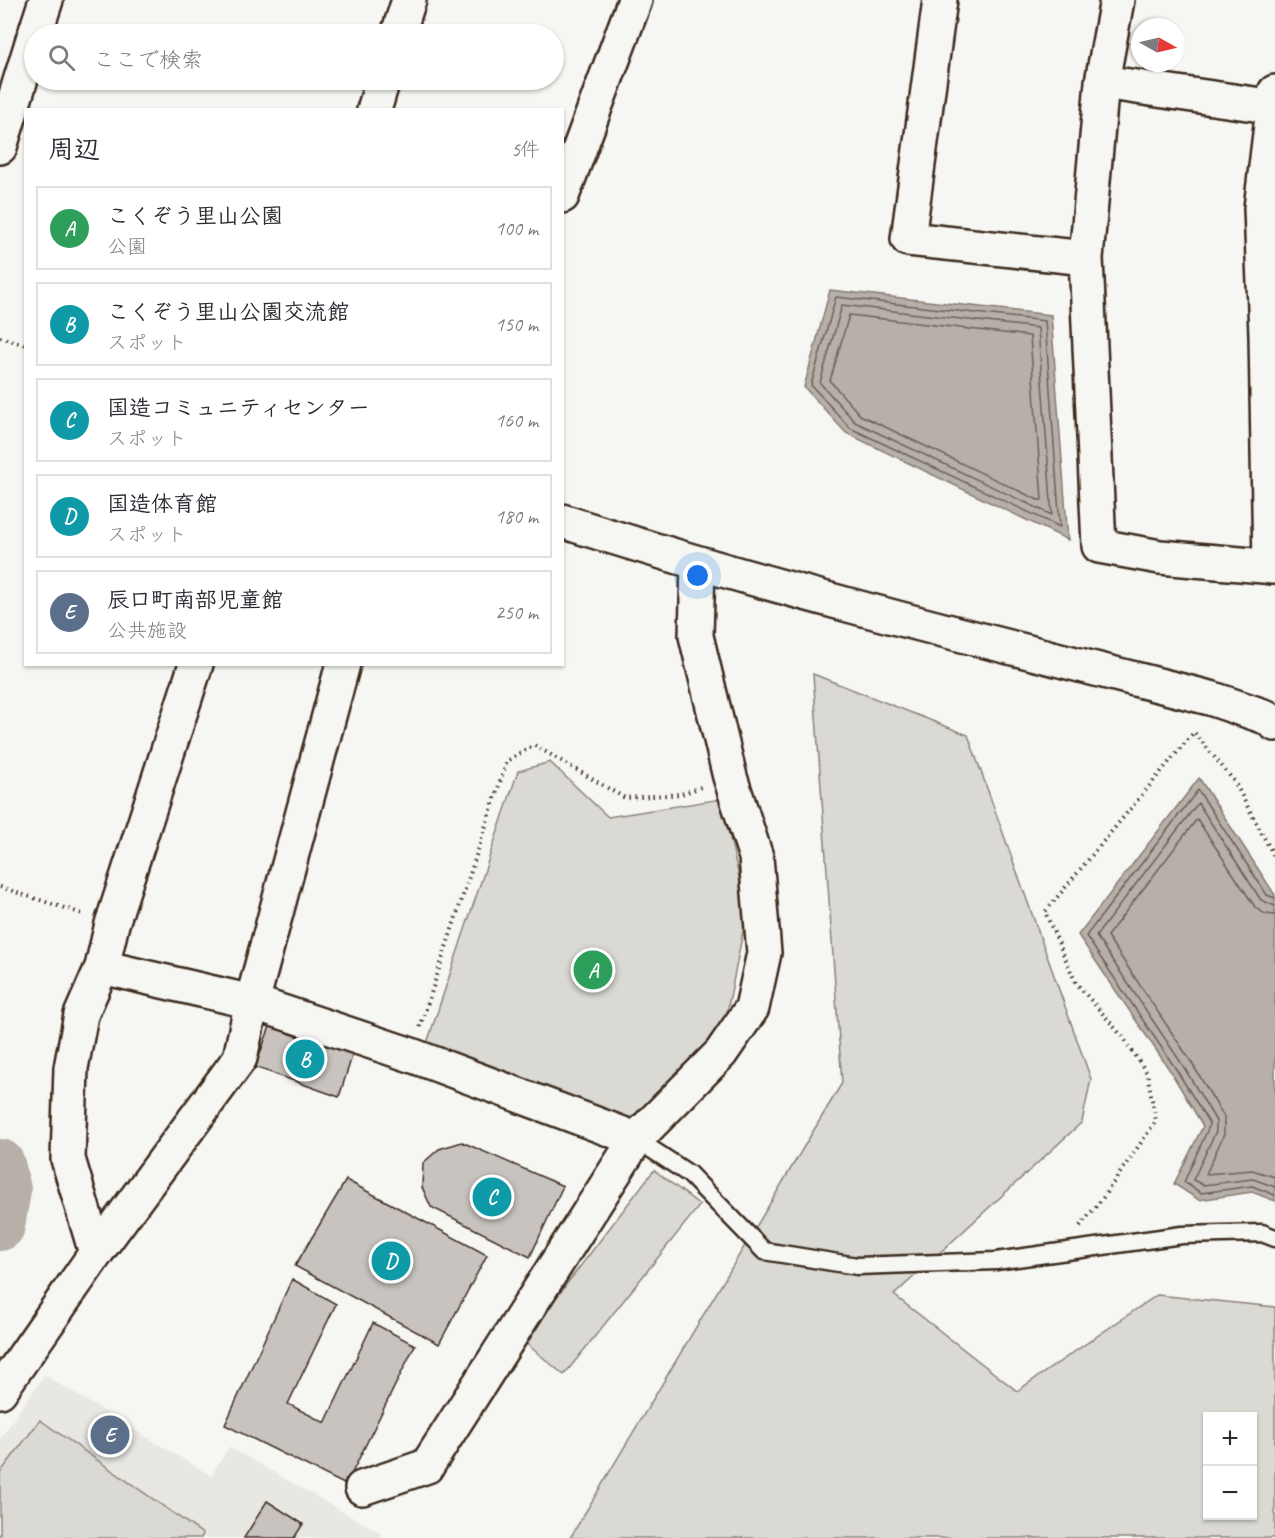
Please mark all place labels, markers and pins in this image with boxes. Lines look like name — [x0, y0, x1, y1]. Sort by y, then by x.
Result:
pin: A — [574, 948, 612, 992]
pin: B — [286, 1036, 324, 1082]
pin: C — [472, 1174, 512, 1220]
pin: D — [372, 1238, 410, 1284]
pin: E — [90, 1412, 130, 1458]

